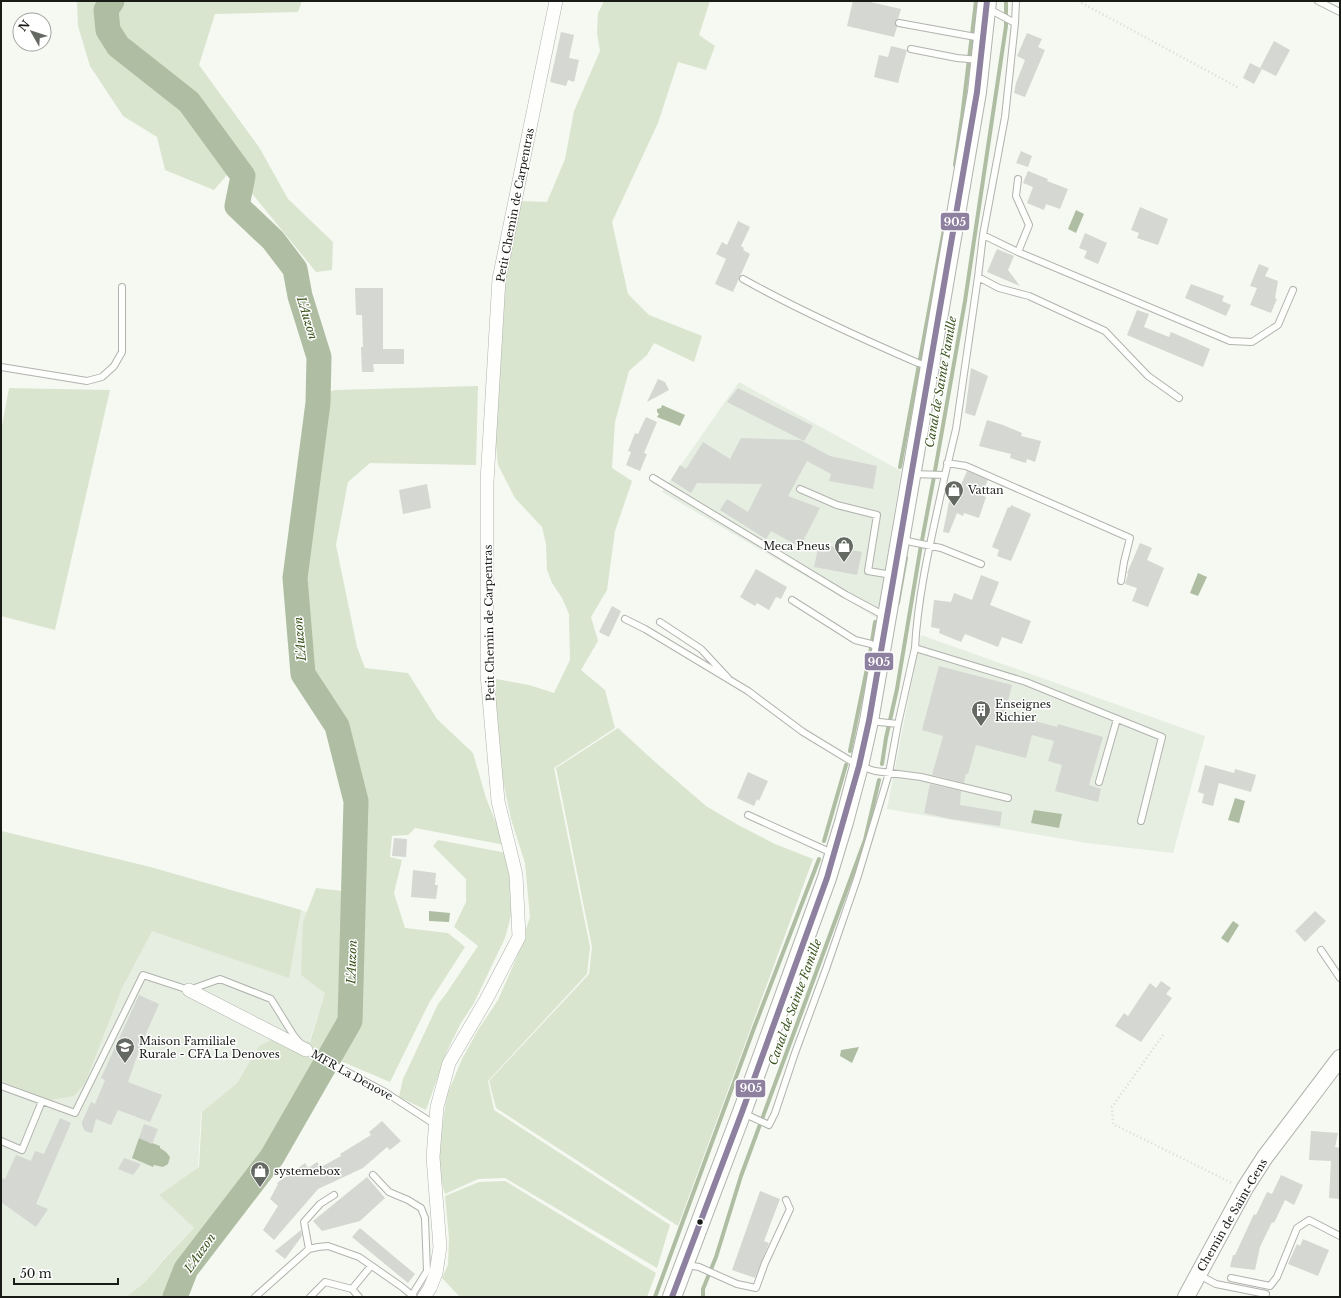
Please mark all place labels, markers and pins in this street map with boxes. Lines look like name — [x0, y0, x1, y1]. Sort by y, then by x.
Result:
shop icon: Vattan — [943, 479, 965, 507]
place label: Vattan — [967, 483, 1004, 497]
shop icon: Meca Pneus — [833, 535, 855, 563]
place label: Meca Pneus — [763, 539, 830, 553]
place label: Enseignes Richier — [995, 697, 1051, 724]
building icon: Enseignes Richier — [970, 699, 992, 727]
place label: Maison Familiale Rurale - CFA La Denoves — [139, 1034, 280, 1061]
school or university icon: Maison Familiale Rurale - CFA La Denoves — [114, 1036, 136, 1064]
shop icon: systemebox — [249, 1160, 271, 1188]
place label: systemebox — [274, 1164, 340, 1178]
unlabelled marker — [695, 1217, 705, 1227]

